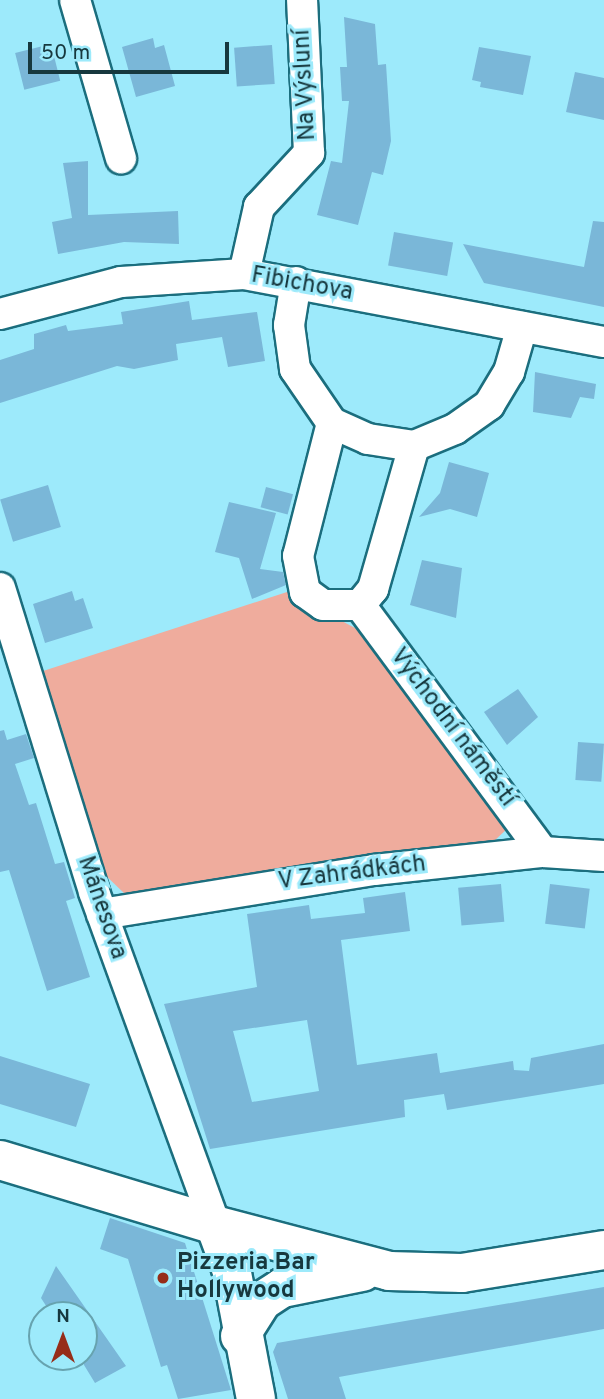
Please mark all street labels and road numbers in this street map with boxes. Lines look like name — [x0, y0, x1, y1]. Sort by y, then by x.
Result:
street label: Na Výsluní — [289, 28, 323, 142]
street label: Fibichova — [249, 262, 355, 308]
street label: Východní náměstí — [383, 643, 521, 813]
street label: V Zahrádkách — [276, 851, 428, 897]
street label: Mánesova — [70, 853, 132, 963]

